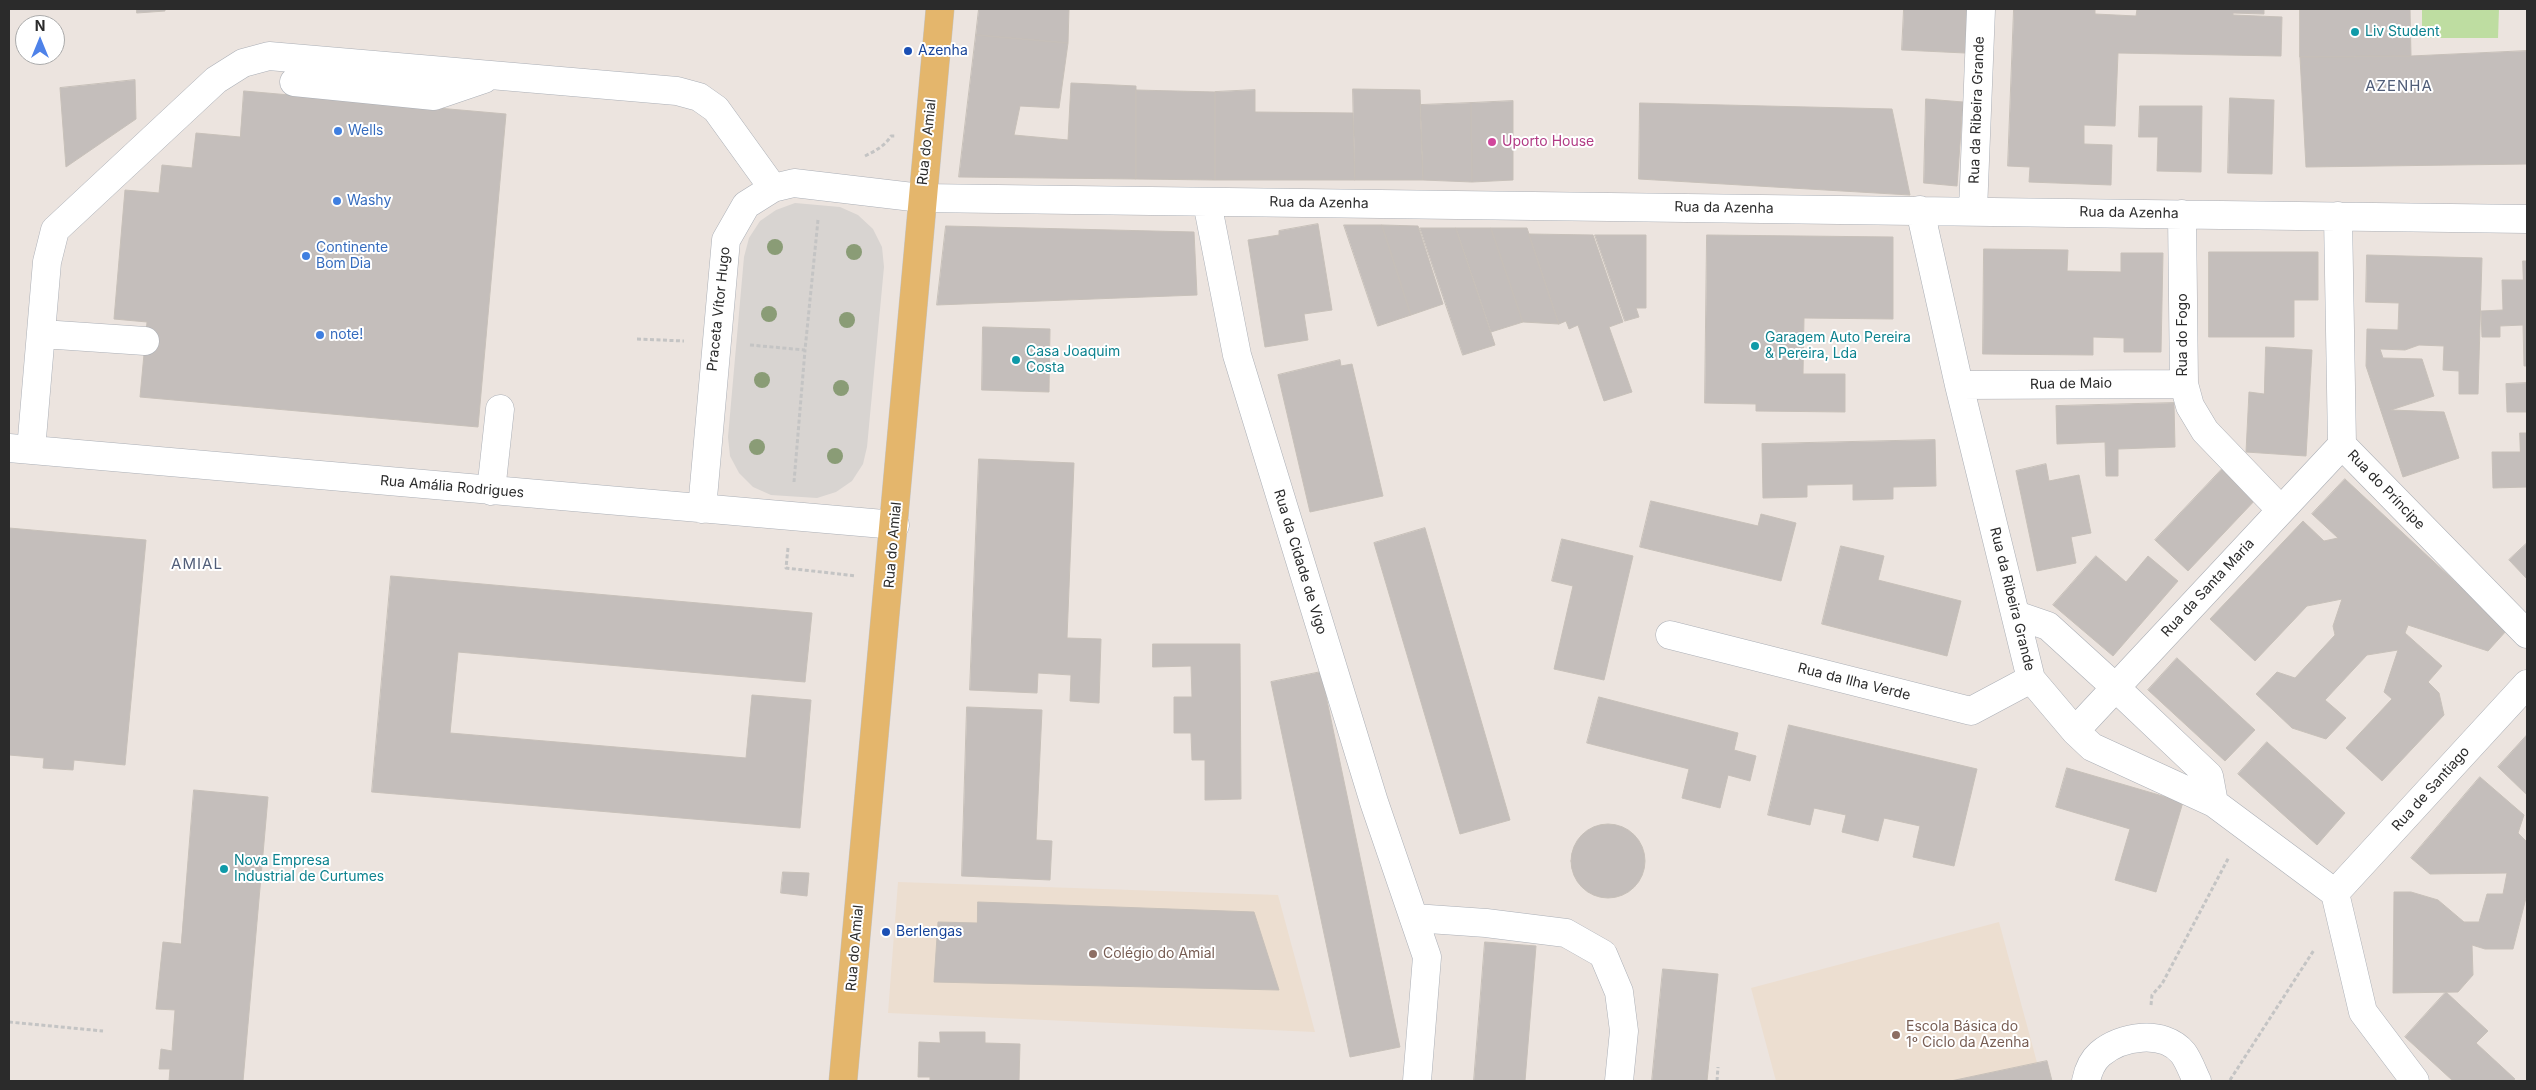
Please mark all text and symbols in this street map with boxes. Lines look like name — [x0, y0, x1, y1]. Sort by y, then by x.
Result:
north arrow — [15, 15, 65, 65]
text: N — [35, 17, 45, 34]
place label: Liv Student — [2365, 24, 2440, 40]
marker: Liv Student — [2349, 26, 2361, 38]
street label: Rua da Ribeira Grande — [1966, 36, 1988, 184]
place label: Azenha — [918, 43, 968, 59]
marker: Azenha — [902, 45, 914, 57]
district label: AZENHA — [2364, 77, 2434, 95]
street label: Rua do Amial — [914, 98, 940, 186]
place label: Wells — [348, 123, 383, 139]
marker: Wells — [332, 125, 344, 137]
place label: Uporto House — [1502, 134, 1594, 150]
marker: Uporto House — [1486, 136, 1498, 148]
place label: Washy — [347, 193, 391, 209]
street label: Rua da Azenha — [1269, 194, 1369, 212]
marker: Washy — [331, 195, 343, 207]
street label: Rua da Azenha — [1674, 199, 1774, 217]
street label: Rua da Azenha — [2079, 204, 2179, 222]
place label: Continente Bom Dia — [316, 240, 388, 272]
street label: Praceta Vítor Hugo — [704, 246, 734, 372]
marker: Continente Bom Dia — [300, 250, 312, 262]
street label: Rua do Fogo — [2175, 293, 2191, 377]
place label: note! — [330, 327, 363, 343]
marker: note! — [314, 329, 326, 341]
place label: Garagem Auto Pereira & Pereira, Lda — [1765, 330, 1911, 362]
marker: Garagem Auto Pereira & Pereira, Lda — [1749, 340, 1761, 352]
place label: Casa Joaquim Costa — [1026, 344, 1120, 377]
marker: Casa Joaquim Costa — [1010, 354, 1022, 366]
street label: Rua de Maio — [2030, 375, 2112, 393]
street label: Rua do Príncipe — [2344, 447, 2428, 533]
street label: Rua Amália Rodrigues — [379, 472, 525, 502]
street label: Rua da Cidade de Vigo — [1270, 487, 1330, 637]
street label: Rua do Amial — [881, 501, 905, 589]
street label: Rua da Ribeira Grande — [1986, 525, 2038, 673]
street label: Rua da Santa Maria — [2158, 535, 2258, 641]
district label: AMIAL — [170, 555, 224, 573]
street label: Rua da Ilha Verde — [1796, 660, 1912, 704]
street label: Rua de Santiago — [2389, 743, 2473, 835]
place label: Nova Empresa Industrial de Curtumes — [234, 853, 384, 886]
marker: Nova Empresa Industrial de Curtumes — [218, 863, 230, 875]
street label: Rua do Amial — [843, 904, 867, 992]
place label: Berlengas — [896, 924, 962, 940]
marker: Berlengas — [880, 926, 892, 938]
place label: Colégio do Amial — [1103, 946, 1215, 962]
marker: Colégio do Amial — [1087, 948, 1099, 960]
place label: Escola Básica do 1º Ciclo da Azenha — [1906, 1019, 2029, 1052]
marker: Escola Básica do 1º Ciclo da Azenha — [1890, 1029, 1902, 1041]

